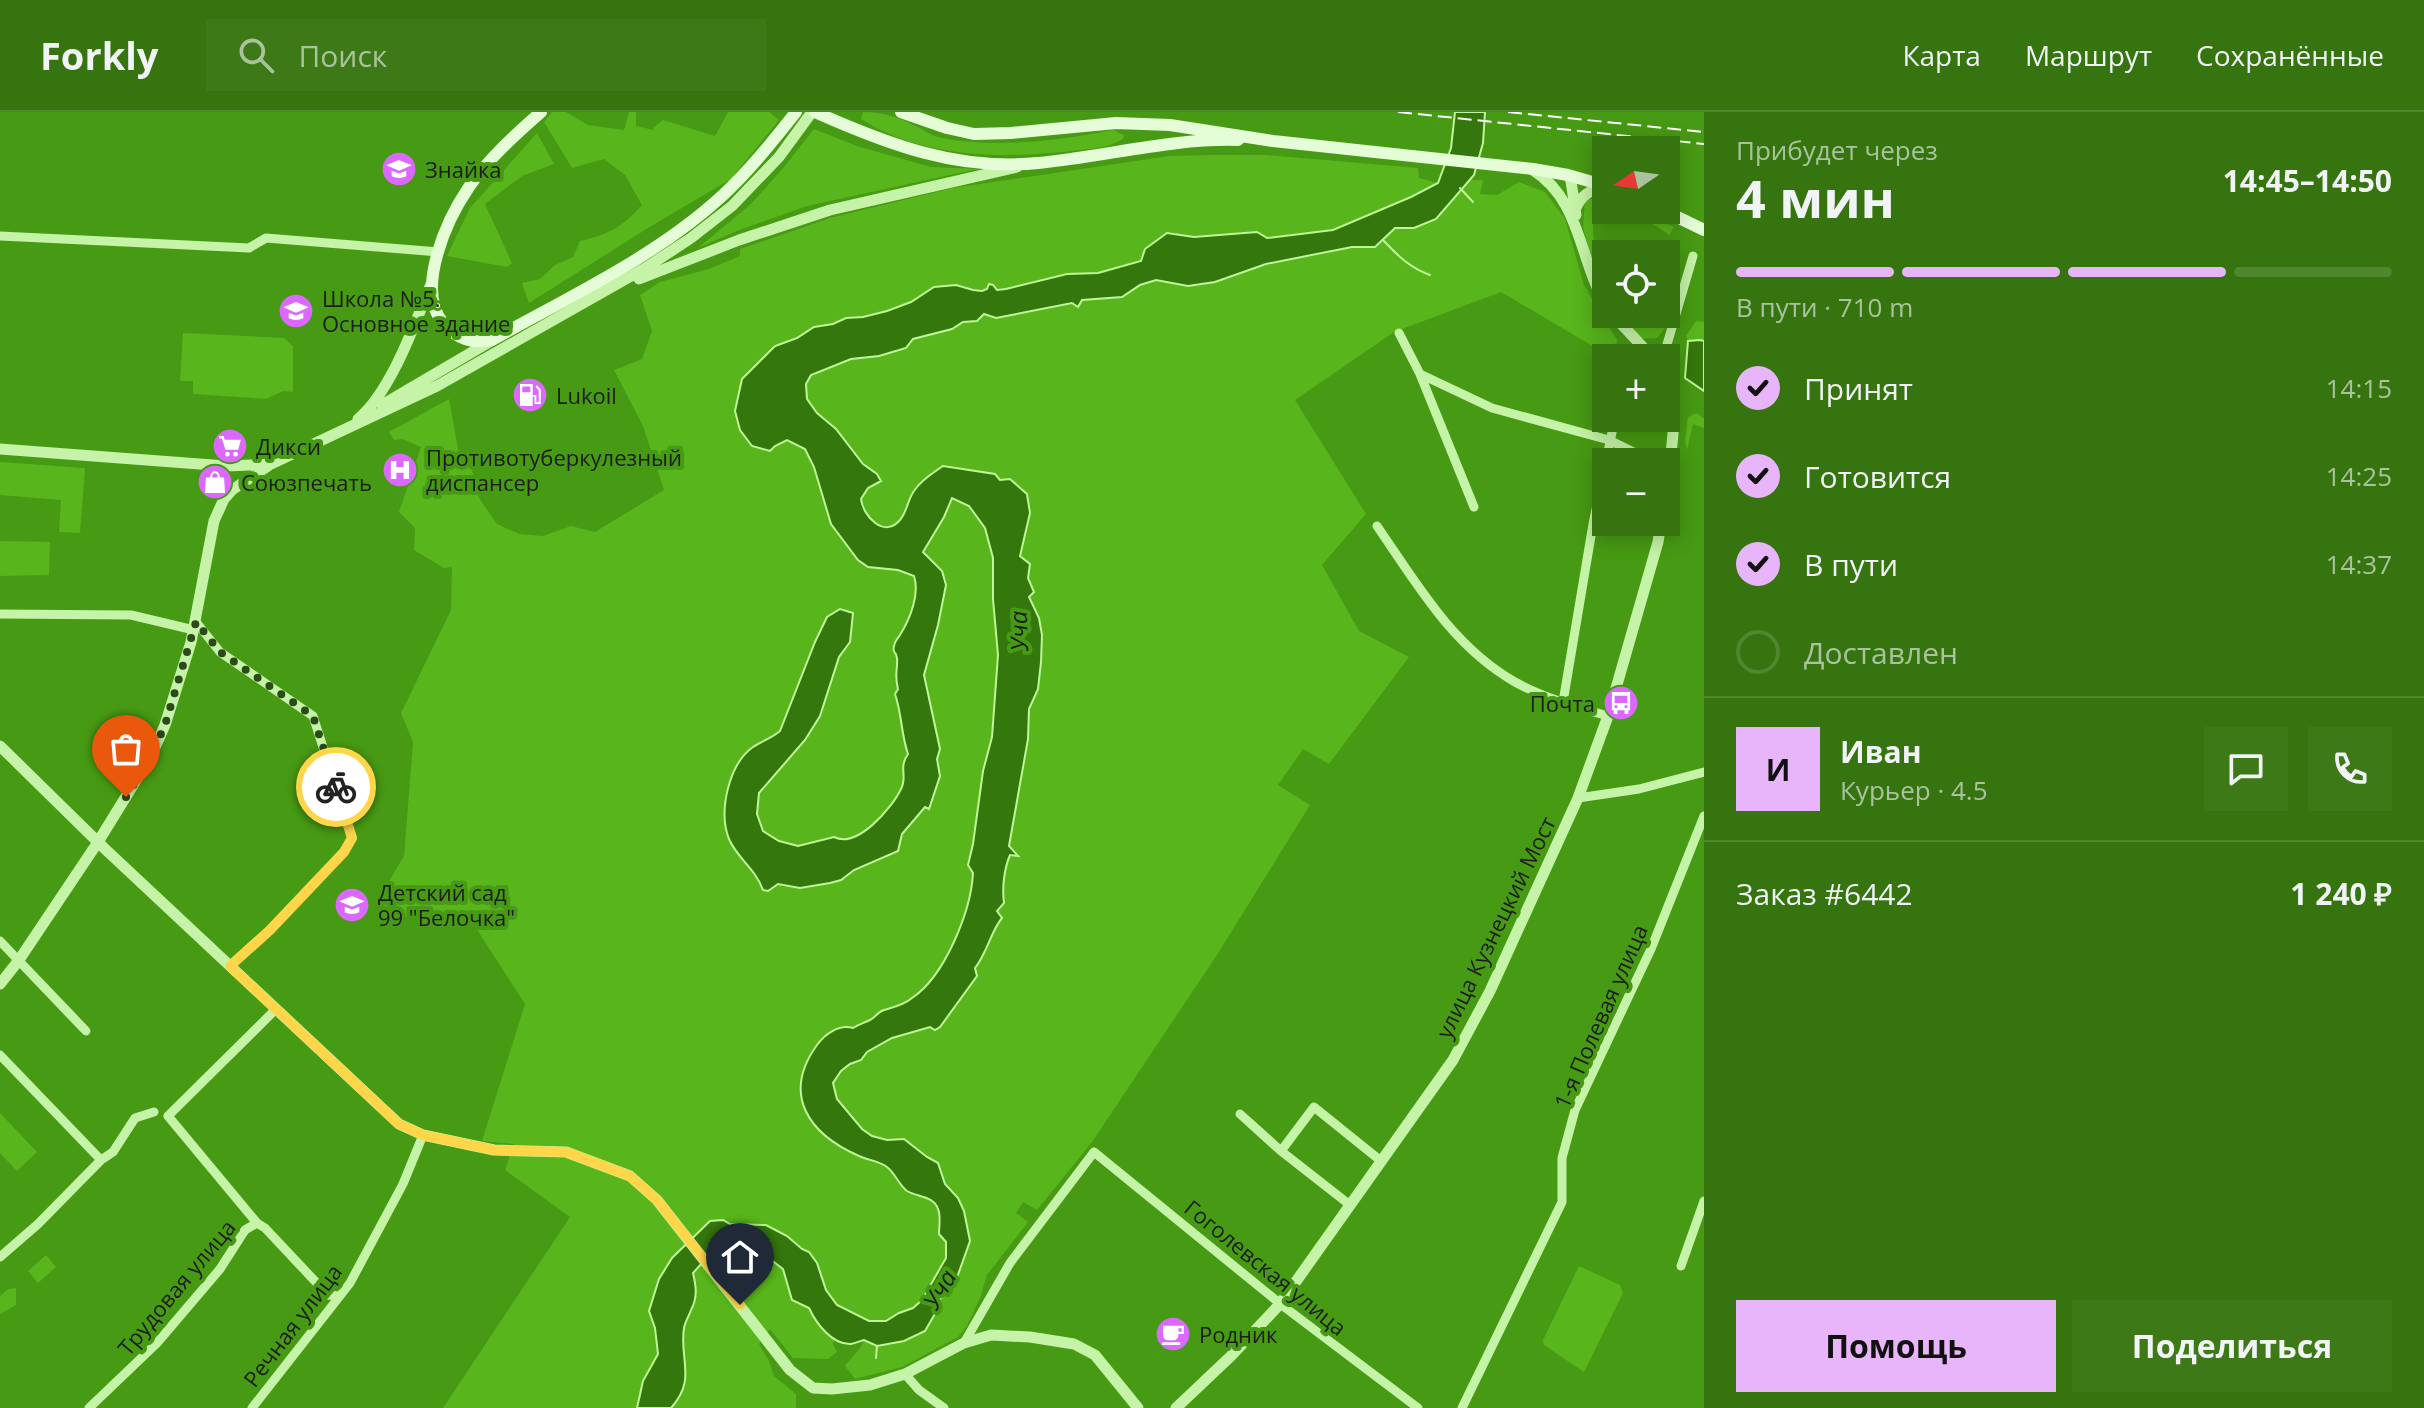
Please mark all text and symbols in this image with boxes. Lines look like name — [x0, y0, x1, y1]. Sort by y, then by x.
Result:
search box — [206, 19, 766, 91]
text: Forkly — [40, 29, 158, 81]
icon: search — [234, 33, 278, 77]
text: Поиск — [298, 35, 387, 76]
text: Карта — [1902, 36, 1981, 74]
text: Маршрут — [2025, 36, 2152, 74]
text: Сохранённые — [2196, 36, 2384, 74]
text: Прибудет через — [1736, 132, 1938, 168]
north arrow — [1592, 136, 1680, 224]
map controls — [1592, 136, 1680, 536]
school or university icon: Знайка — [380, 150, 418, 188]
place label: Знайка — [425, 154, 502, 184]
text: 14:45–14:50 — [2223, 160, 2392, 201]
text: 4 мин — [1736, 162, 1895, 233]
button: locate — [1592, 240, 1680, 328]
place label: Школа №5. Основное здание — [322, 283, 510, 338]
text: В пути · 710 m — [1736, 289, 1913, 325]
school or university icon: Школа №5. Основное здание — [277, 292, 315, 330]
button: + — [1592, 344, 1680, 432]
icon: check — [1736, 366, 1780, 410]
text: Принят — [1804, 368, 1913, 409]
text: 14:15 — [2326, 370, 2392, 406]
fuel station icon: Lukoil — [511, 376, 549, 414]
place label: Lukoil — [556, 380, 617, 410]
supermarket icon: Дикси — [211, 427, 249, 465]
place label: Дикси — [256, 431, 321, 461]
place label: Противотуберкулезный диспансер — [426, 442, 682, 497]
button: − — [1592, 448, 1680, 536]
hospital icon: Противотуберкулезный диспансер — [381, 451, 419, 489]
icon: check — [1736, 454, 1780, 498]
text: Готовится — [1804, 456, 1951, 497]
text: 14:25 — [2326, 458, 2392, 494]
shop icon: Союзпечать — [196, 463, 234, 501]
place label: Союзпечать — [241, 467, 372, 497]
icon: check — [1736, 542, 1780, 586]
text: В пути — [1804, 544, 1898, 585]
text: 14:37 — [2326, 546, 2392, 582]
water label: Уча — [1001, 610, 1035, 653]
text: Доставлен — [1804, 632, 1958, 673]
bus stop icon: Почта — [1602, 684, 1640, 722]
place label: Почта — [1530, 688, 1595, 718]
pin — [92, 715, 160, 797]
icon: bag — [104, 727, 148, 771]
button: chat — [2204, 727, 2288, 811]
button: phone — [2308, 727, 2392, 811]
text: Иван — [1840, 731, 1922, 772]
courier — [296, 747, 376, 827]
text: И — [1766, 749, 1790, 790]
icon: bike — [314, 765, 358, 809]
text: Курьер · 4.5 — [1840, 772, 1988, 808]
street label: улица Кузнецкий Мост — [1428, 811, 1562, 1043]
text: Заказ #6442 — [1736, 873, 1913, 914]
text: 1 240 ₽ — [2290, 873, 2392, 914]
place label: Детский сад 99 "Белочка" — [378, 877, 515, 932]
school or university icon: Детский сад 99 "Белочка" — [333, 886, 371, 924]
street label: 1-я Полевая улица — [1546, 919, 1654, 1113]
street label: Гоголевская улица — [1179, 1192, 1353, 1342]
street label: Трудовая улица — [110, 1213, 242, 1361]
pin — [706, 1223, 774, 1305]
icon: home — [718, 1235, 762, 1279]
street label: Речная улица — [236, 1257, 348, 1393]
water label: Уча — [914, 1263, 964, 1316]
button: Помощь — [1736, 1300, 2056, 1392]
button: Поделиться — [2072, 1300, 2392, 1392]
cafe icon: Родник — [1154, 1315, 1192, 1353]
place label: Родник — [1199, 1319, 1278, 1349]

